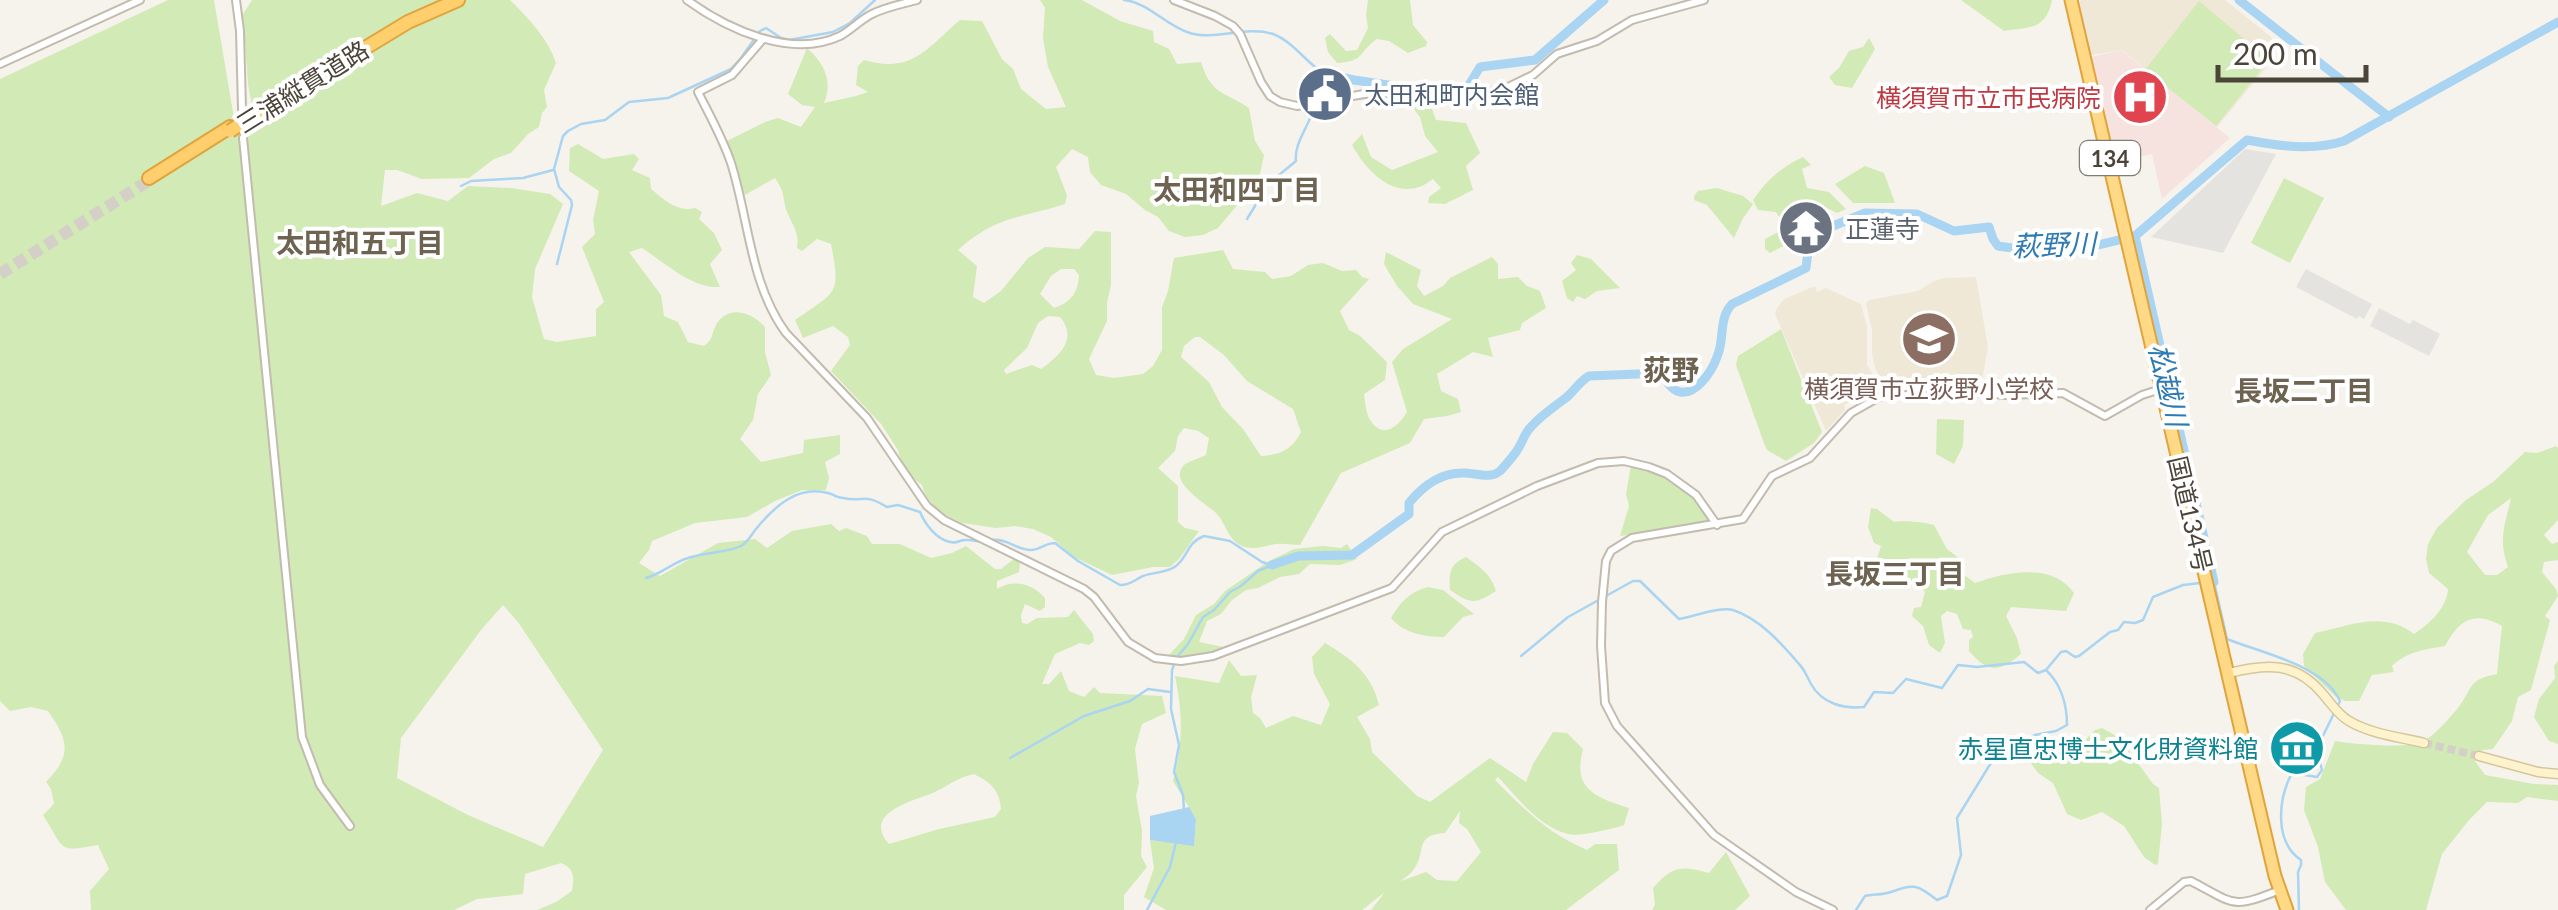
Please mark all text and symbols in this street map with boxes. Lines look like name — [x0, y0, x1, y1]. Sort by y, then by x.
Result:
scale bar — [2218, 20, 2366, 82]
street label: 三浦縦貫道路 — [230, 34, 374, 138]
text: 200 m — [2233, 35, 2318, 71]
public building icon: 太田和町内会館 — [1295, 64, 1355, 124]
hospital icon: 横須賀市立市民病院 — [2110, 67, 2170, 127]
place label: 太田和町内会館 — [1364, 79, 1539, 109]
place label: 横須賀市立市民病院 — [1876, 82, 2101, 112]
road number: 134 — [2080, 141, 2140, 175]
district label: 太田和四丁目 — [1153, 172, 1321, 206]
temple icon: 正蓮寺 — [1776, 198, 1836, 258]
place label: 正蓮寺 — [1845, 213, 1920, 243]
district label: 太田和五丁目 — [276, 225, 444, 259]
water label: 萩野川 — [2011, 225, 2100, 262]
school or university icon: 横須賀市立荻野小学校 — [1899, 309, 1959, 369]
water label: 松越川 — [2143, 340, 2196, 433]
district label: 荻野 — [1643, 352, 1699, 386]
place label: 横須賀市立荻野小学校 — [1804, 373, 2054, 403]
district label: 長坂二丁目 — [2234, 373, 2374, 407]
street label: 国道134号 — [2163, 453, 2219, 575]
district label: 長坂三丁目 — [1825, 556, 1965, 590]
museum icon: 赤星直忠博士文化財資料館 — [2267, 718, 2327, 778]
place label: 赤星直忠博士文化財資料館 — [1958, 733, 2258, 763]

